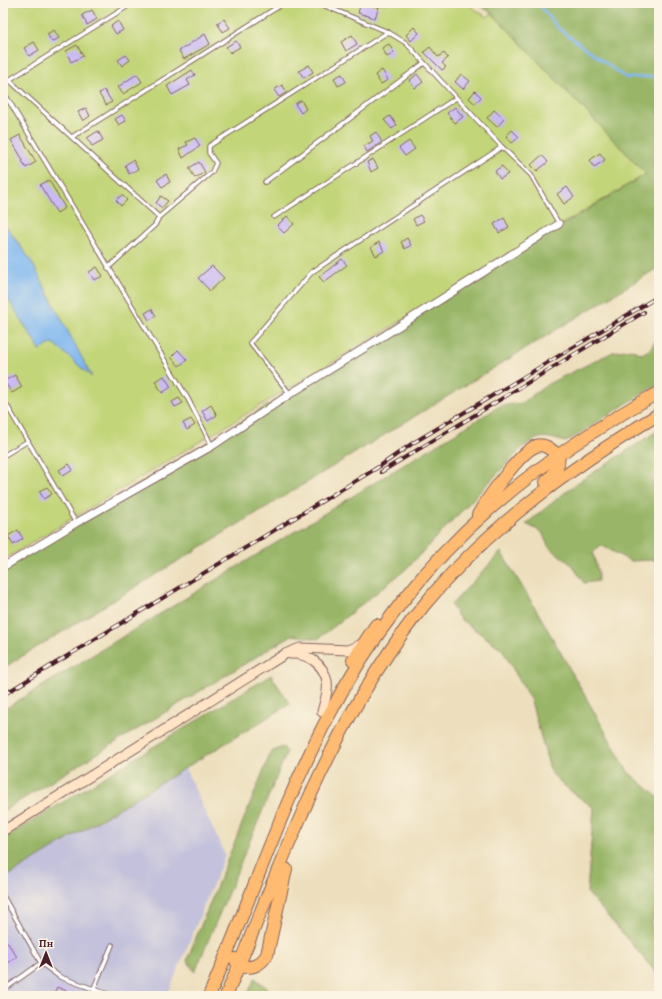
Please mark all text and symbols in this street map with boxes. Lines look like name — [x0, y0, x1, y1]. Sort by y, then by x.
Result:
north arrow — [26, 933, 66, 973]
text: Пн — [39, 936, 54, 951]

